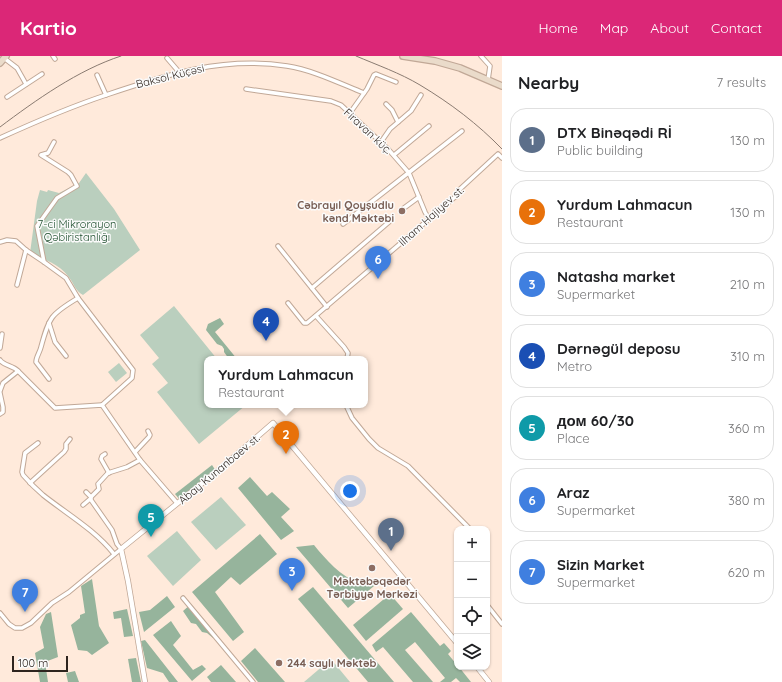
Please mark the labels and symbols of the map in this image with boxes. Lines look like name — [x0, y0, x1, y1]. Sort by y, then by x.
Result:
street label: Baksol Küçəsi — [134, 61, 206, 91]
street label: Firavan küç. — [341, 105, 395, 157]
street label: Ilham Hajiyev st. — [395, 183, 467, 249]
place label: Cəbrayıl Qoyşudlu kənd Məktəbi — [297, 198, 394, 225]
marker: Cəbrayıl Qoyşudlu kənd Məktəbi — [397, 206, 407, 216]
park label: 7-ci Mikrorayon Qəbiristanlığı — [38, 217, 116, 244]
pin: 6 — [365, 246, 391, 279]
pin: 4 — [253, 308, 279, 341]
pin: 2 — [273, 421, 299, 454]
street label: Abay Kunanbaev st. — [175, 431, 263, 507]
your location — [340, 481, 360, 501]
pin: 5 — [138, 504, 164, 537]
pin: 1 — [378, 518, 404, 551]
pin: 3 — [279, 558, 305, 591]
marker: Məktəbəqədər Tərbiyyə Mərkəzi — [367, 563, 377, 573]
place label: Məktəbəqədər Tərbiyyə Mərkəzi — [326, 574, 418, 601]
pin: 7 — [12, 579, 38, 612]
scale bar — [12, 654, 68, 673]
place label: 244 saylı Məktəb — [287, 656, 376, 670]
marker: 244 saylı Məktəb — [274, 658, 284, 668]

